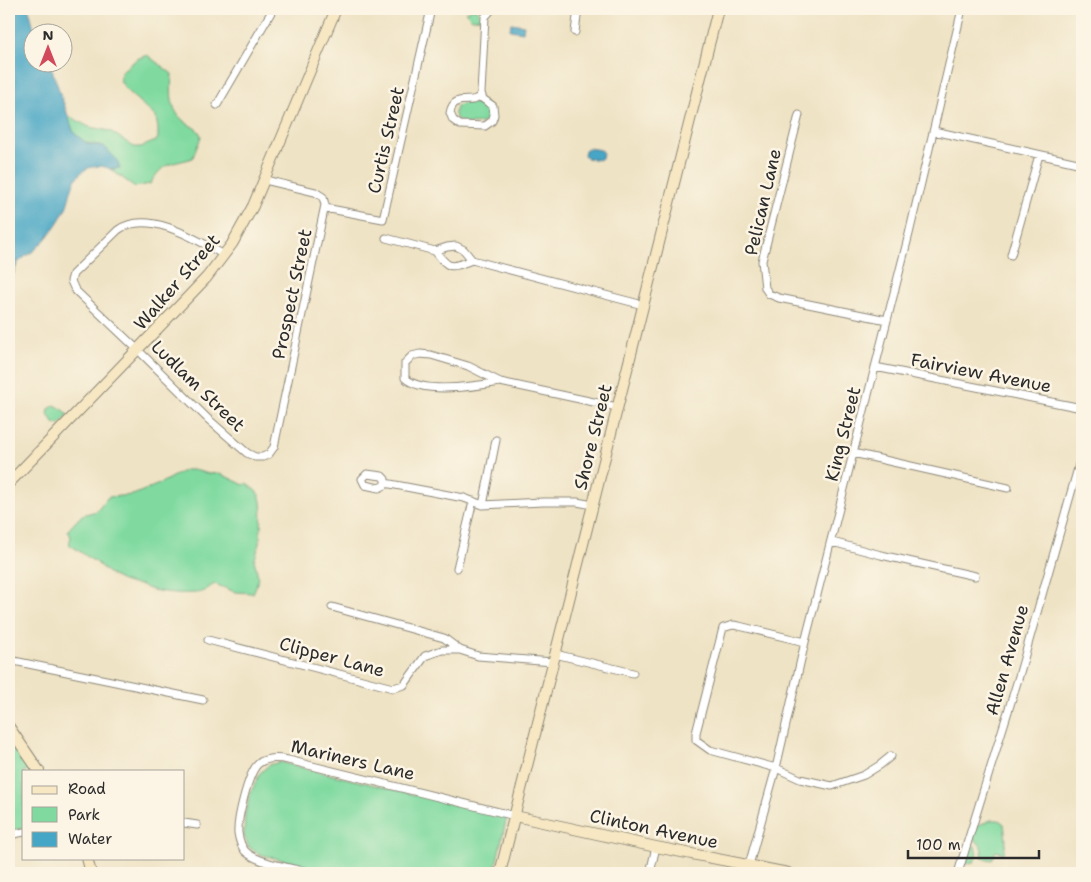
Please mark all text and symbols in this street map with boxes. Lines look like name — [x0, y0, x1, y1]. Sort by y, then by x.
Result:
north arrow — [22, 22, 72, 72]
text: N — [42, 26, 54, 44]
street label: Curtis Street — [362, 84, 410, 196]
street label: Pelican Lane — [739, 146, 787, 258]
street label: Prospect Street — [266, 226, 318, 361]
street label: Walker Street — [128, 229, 226, 335]
street label: Ludlam Street — [146, 335, 250, 437]
street label: Fairview Avenue — [909, 348, 1053, 398]
street label: Shore Street — [568, 381, 618, 492]
street label: King Street — [820, 384, 866, 484]
street label: Allen Avenue — [980, 602, 1034, 718]
street label: Clipper Lane — [277, 631, 387, 683]
street label: Mariners Lane — [289, 734, 417, 786]
legend — [22, 770, 185, 860]
text: Road — [68, 779, 106, 799]
street label: Clinton Avenue — [588, 804, 720, 854]
text: Park — [68, 805, 100, 825]
scale bar — [908, 827, 1040, 859]
text: Water — [68, 829, 112, 849]
text: 100 m — [916, 835, 961, 855]

